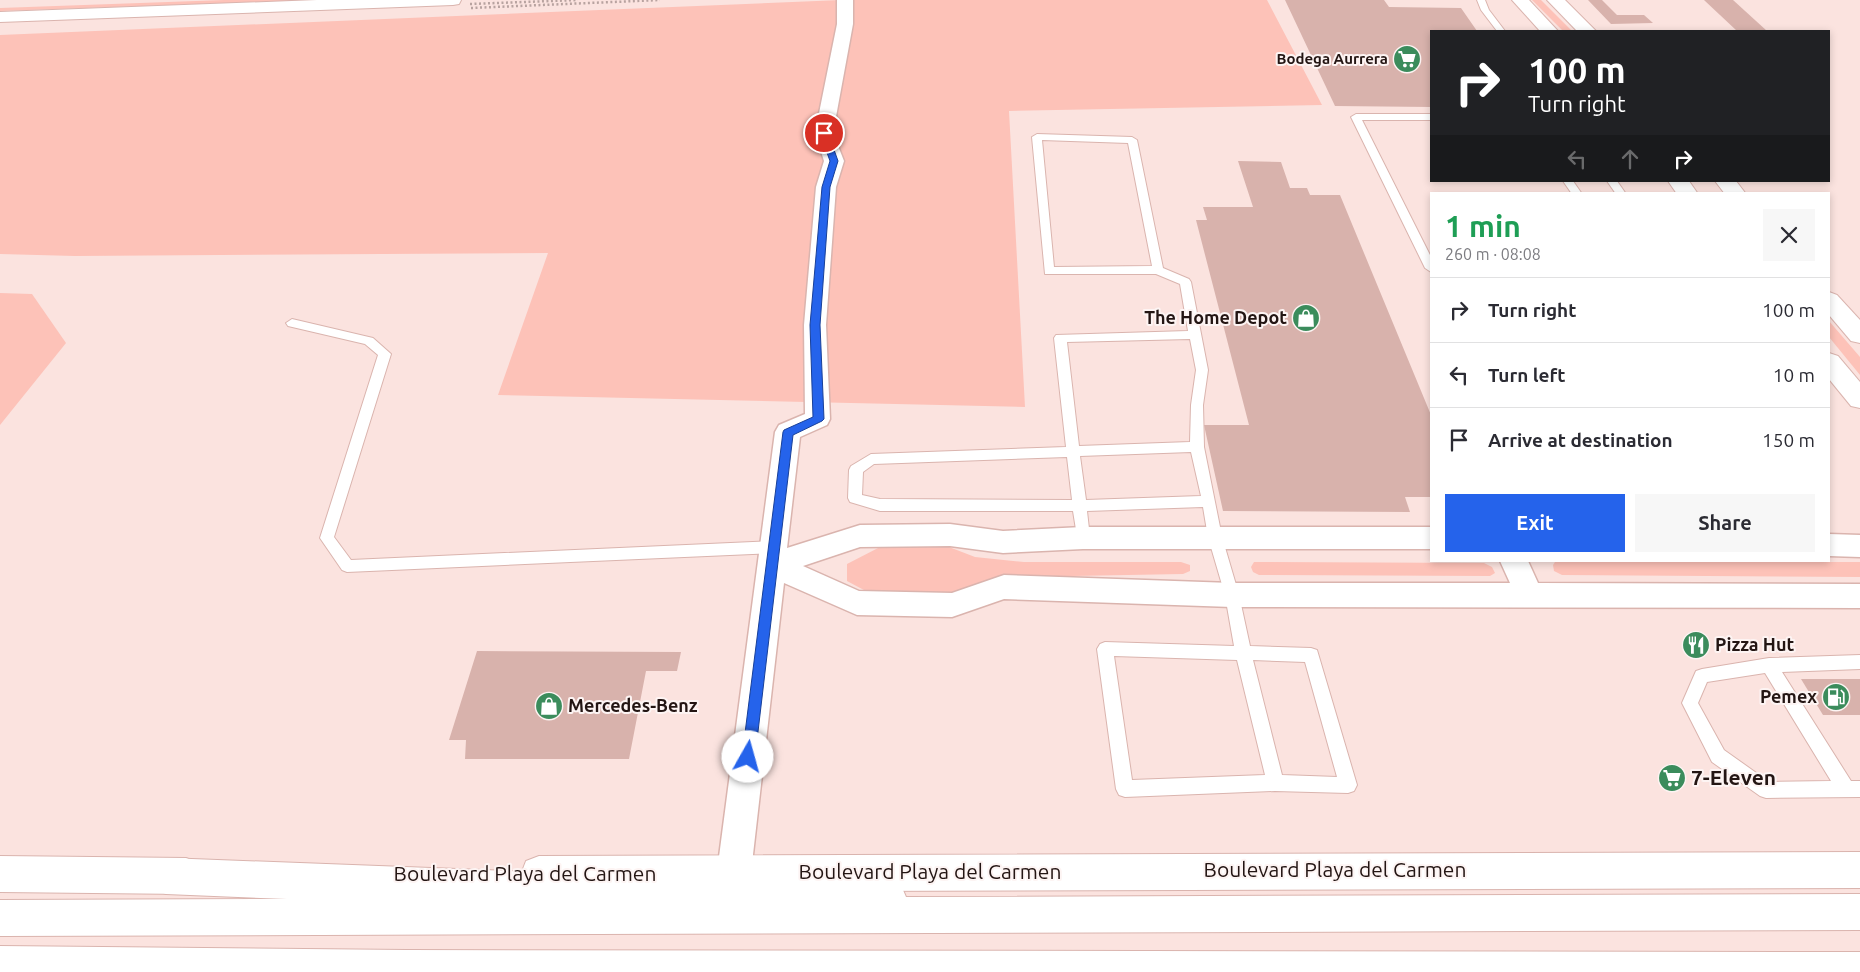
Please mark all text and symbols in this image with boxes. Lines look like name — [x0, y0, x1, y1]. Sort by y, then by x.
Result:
supermarket icon: Bodega Aurrera — [1392, 44, 1422, 74]
place label: Bodega Aurrera — [1276, 50, 1388, 67]
icon: right — [1445, 50, 1510, 115]
text: 100 m — [1528, 50, 1626, 90]
text: Turn right — [1528, 91, 1626, 116]
pin — [803, 112, 845, 154]
icon: arrive — [810, 119, 838, 147]
icon: left — [1563, 145, 1591, 173]
icon: ahead — [1616, 145, 1644, 173]
icon: right — [1669, 145, 1697, 173]
text: 1 min — [1445, 209, 1521, 243]
button: close — [1763, 209, 1815, 261]
text: 260 m · 08:08 — [1445, 245, 1541, 263]
icon: right — [1445, 296, 1473, 324]
text: Turn right — [1488, 299, 1576, 321]
text: 100 m — [1762, 299, 1815, 321]
shop icon: The Home Depot — [1291, 303, 1321, 333]
place label: The Home Depot — [1144, 307, 1287, 327]
icon: left — [1445, 361, 1473, 389]
text: Turn left — [1488, 364, 1566, 386]
text: 10 m — [1773, 364, 1815, 386]
icon: arrive — [1445, 426, 1473, 454]
text: Arrive at destination — [1488, 429, 1673, 451]
text: 150 m — [1762, 429, 1815, 451]
button: Exit — [1445, 494, 1625, 552]
button: Share — [1635, 494, 1815, 552]
restaurant icon: Pizza Hut — [1681, 630, 1711, 660]
place label: Pizza Hut — [1715, 634, 1794, 654]
fuel station icon: Pemex — [1821, 682, 1851, 712]
place label: Pemex — [1760, 686, 1817, 706]
shop icon: Mercedes-Benz — [534, 691, 564, 721]
place label: Mercedes-Benz — [568, 695, 698, 715]
position arrow — [721, 730, 773, 782]
supermarket icon: 7-Eleven — [1657, 763, 1687, 793]
place label: 7-Eleven — [1691, 765, 1776, 789]
street label: Boulevard Playa del Carmen — [1204, 857, 1466, 881]
street label: Boulevard Playa del Carmen — [799, 859, 1061, 883]
street label: Boulevard Playa del Carmen — [394, 861, 656, 885]

